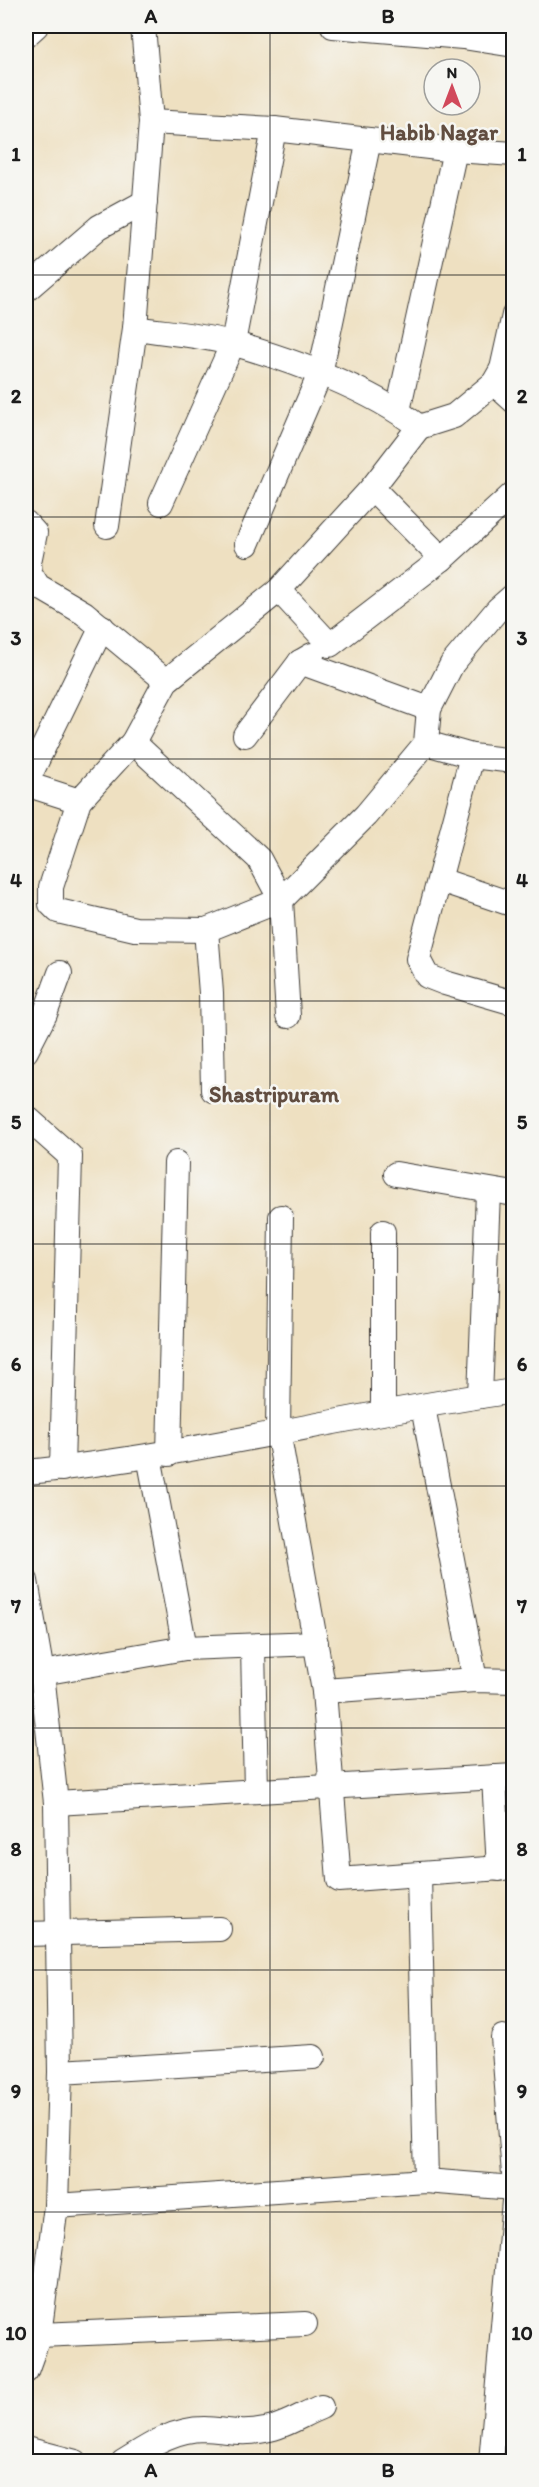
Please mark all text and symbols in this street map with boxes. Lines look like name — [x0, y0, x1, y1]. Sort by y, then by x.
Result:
text: A — [144, 4, 158, 28]
text: B — [382, 4, 395, 28]
north arrow — [422, 57, 482, 117]
text: N — [447, 63, 457, 82]
district label: Habib Nagar — [380, 119, 499, 146]
text: 1 — [11, 142, 21, 166]
text: 1 — [517, 142, 527, 166]
text: 2 — [11, 384, 22, 408]
text: 2 — [517, 384, 528, 408]
text: 3 — [11, 626, 22, 650]
text: 3 — [517, 626, 528, 650]
text: 4 — [10, 868, 22, 892]
text: 4 — [516, 868, 528, 892]
district label: Shastripuram — [209, 1081, 339, 1108]
text: 5 — [11, 1110, 22, 1134]
text: 5 — [517, 1110, 528, 1134]
text: 6 — [11, 1352, 22, 1376]
text: 6 — [517, 1352, 528, 1376]
text: 7 — [10, 1594, 21, 1618]
text: 7 — [516, 1594, 527, 1618]
text: 8 — [11, 1837, 22, 1861]
text: 8 — [517, 1837, 528, 1861]
text: 9 — [11, 2079, 21, 2103]
text: 9 — [517, 2079, 527, 2103]
text: 10 — [5, 2321, 27, 2345]
text: 10 — [511, 2321, 533, 2345]
text: A — [144, 2458, 158, 2482]
text: B — [382, 2458, 395, 2482]

